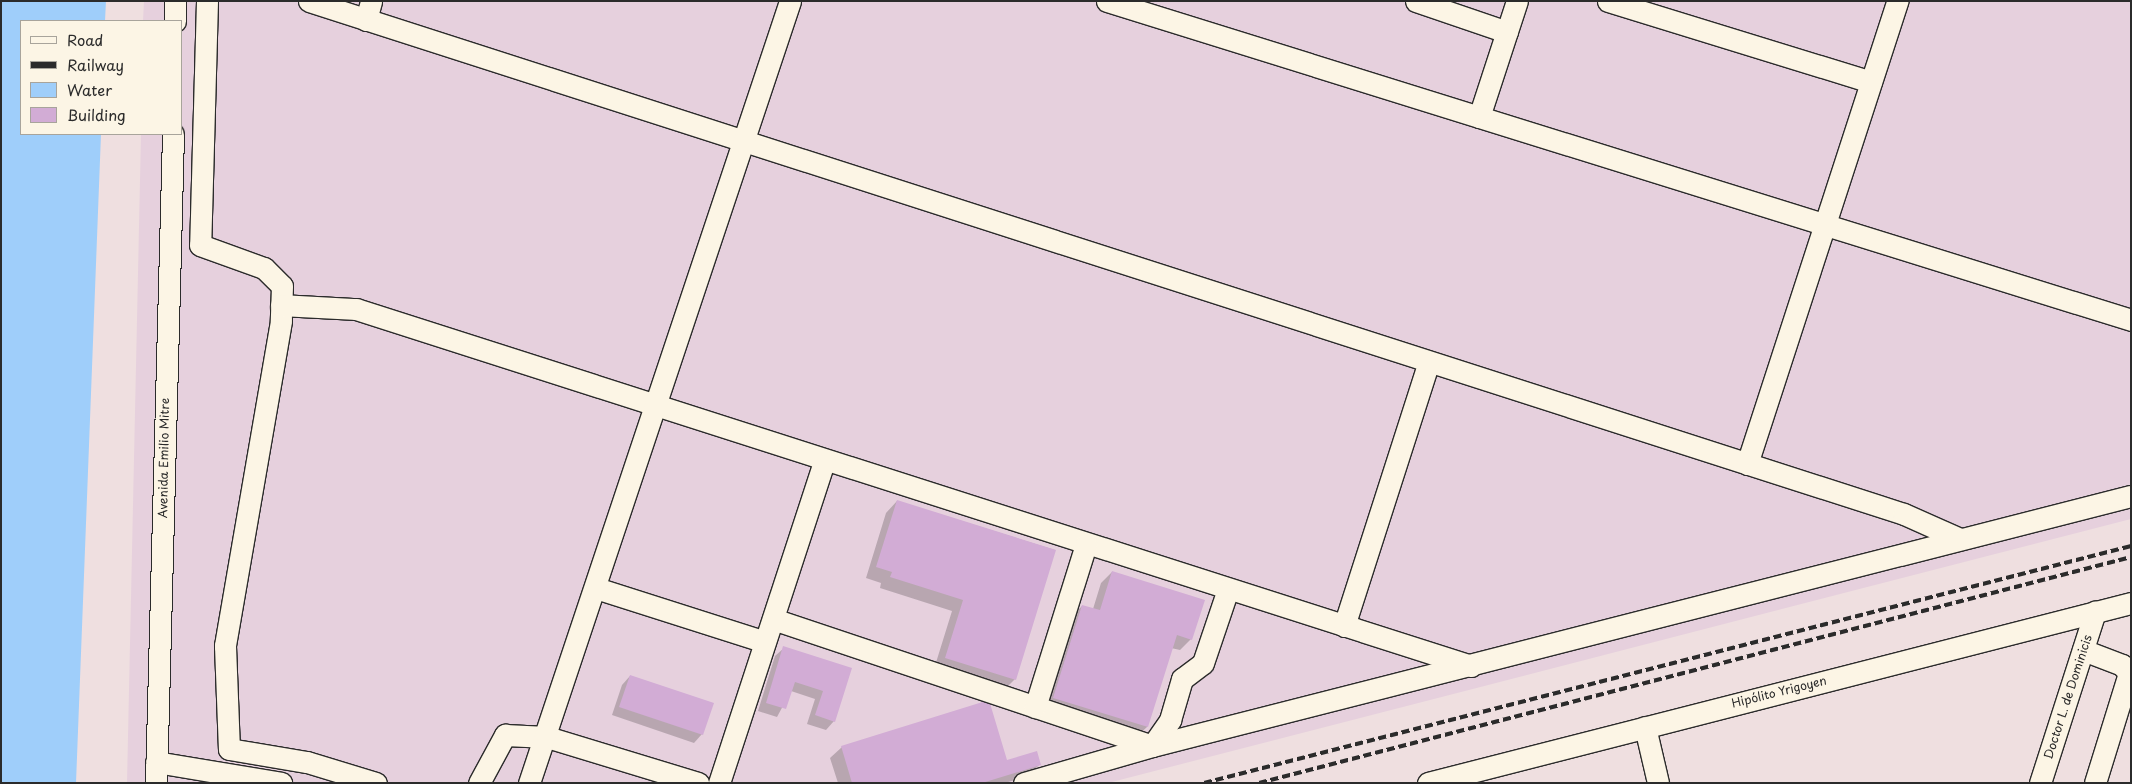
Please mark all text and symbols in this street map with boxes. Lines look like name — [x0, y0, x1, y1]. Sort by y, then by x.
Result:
legend — [20, 20, 182, 135]
text: Road — [67, 28, 103, 51]
text: Railway — [67, 53, 124, 76]
text: Water — [67, 78, 112, 101]
text: Building — [67, 103, 126, 126]
street label: Avenida Emilio Mitre — [156, 398, 172, 518]
street label: Doctor L. de Dominicis — [2041, 632, 2095, 762]
street label: Hipólito Yrigoyen — [1730, 673, 1828, 711]

